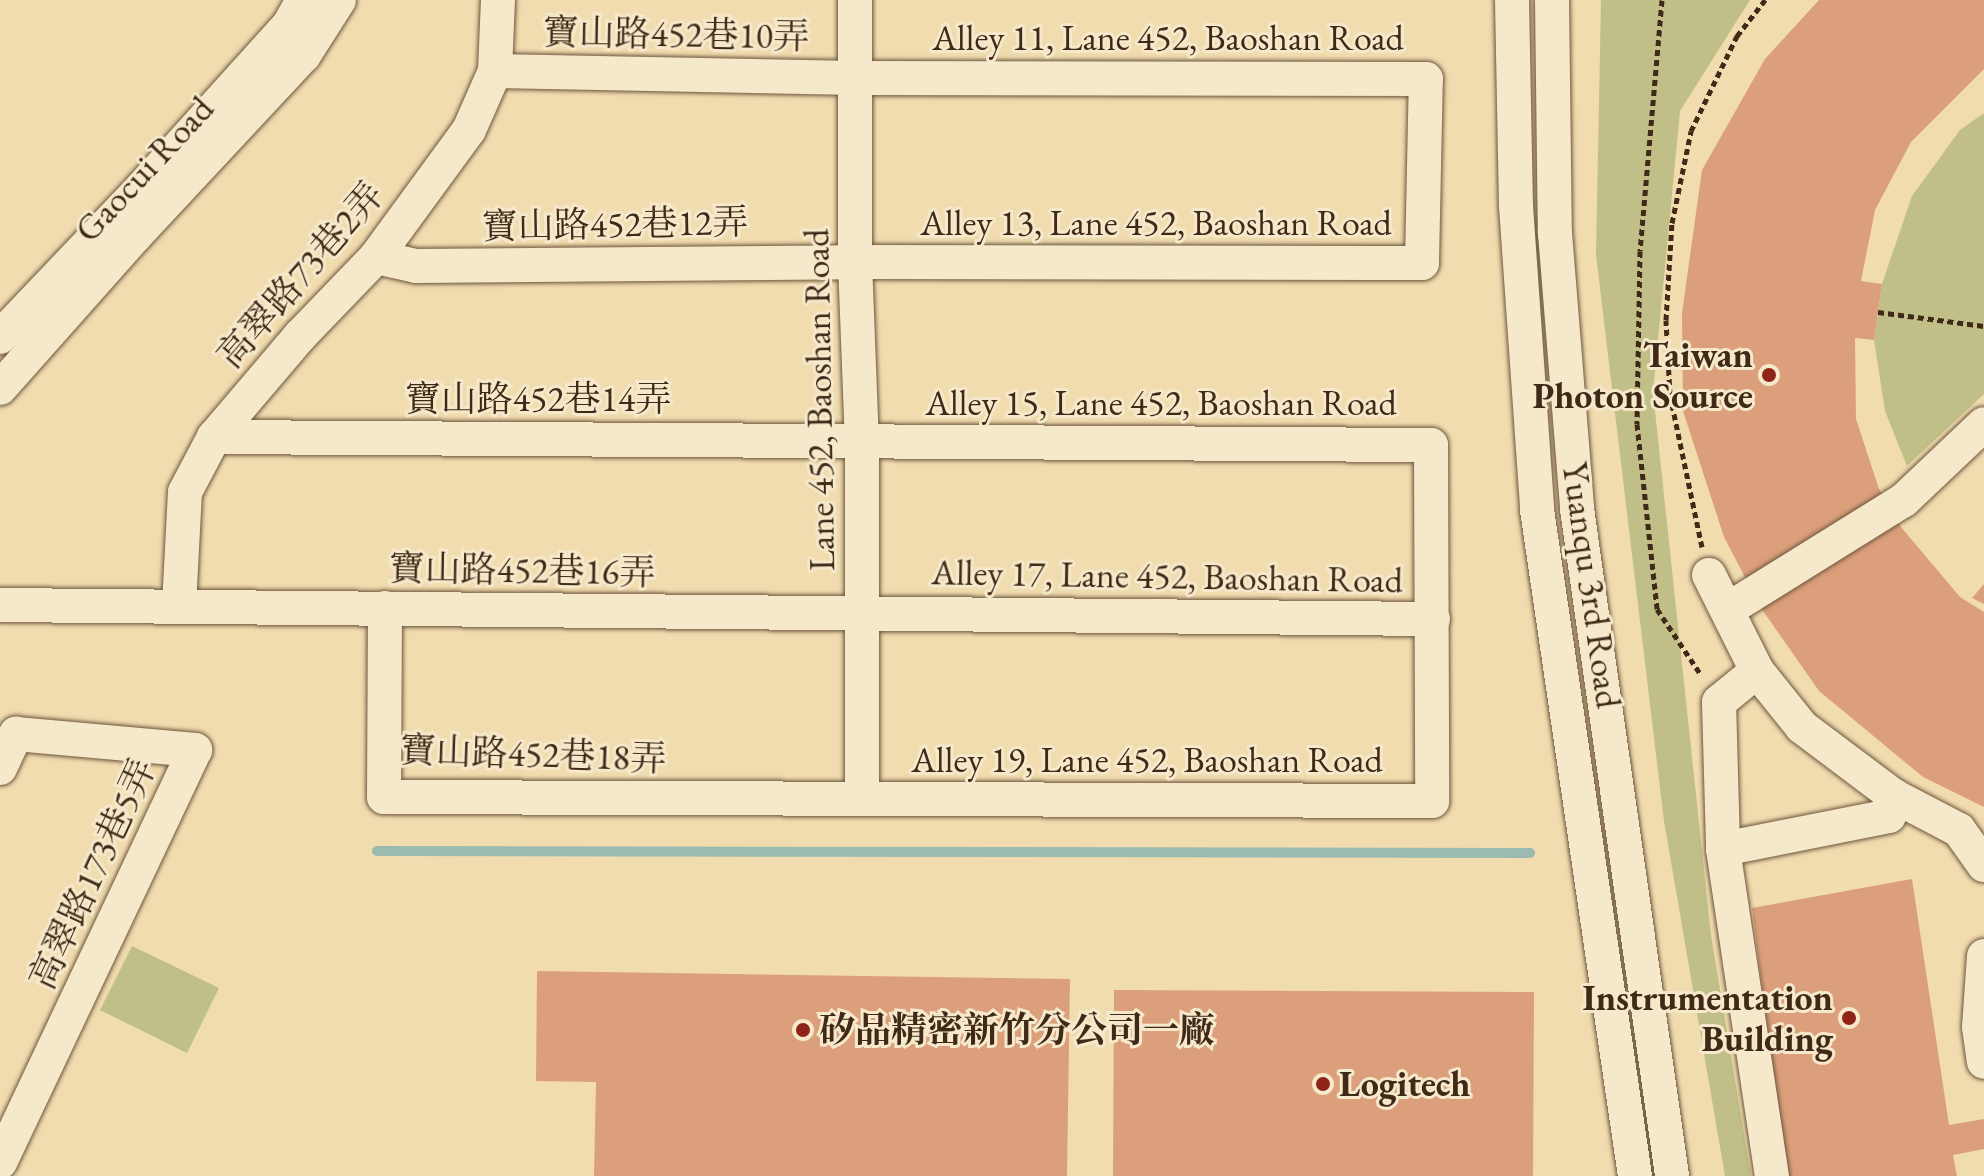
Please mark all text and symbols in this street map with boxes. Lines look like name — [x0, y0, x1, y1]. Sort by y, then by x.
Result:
street label: 寶山路452巷10弄 — [542, 10, 810, 58]
street label: Alley 11, Lane 452, Baoshan Road — [932, 16, 1404, 60]
street label: Gaocui Road — [66, 87, 222, 251]
street label: 高翠路73巷2弄 — [208, 173, 392, 377]
street label: 寶山路452巷12弄 — [481, 200, 749, 248]
street label: Alley 13, Lane 452, Baoshan Road — [920, 201, 1392, 245]
street label: Lane 452, Baoshan Road — [794, 228, 844, 572]
place label: Taiwan Photon Source — [1532, 332, 1753, 417]
marker: Taiwan Photon Source — [1760, 366, 1778, 384]
street label: 寶山路452巷14弄 — [405, 377, 671, 421]
street label: Alley 15, Lane 452, Baoshan Road — [925, 381, 1397, 425]
street label: Yuanqu 3rd Road — [1553, 459, 1631, 711]
street label: 寶山路452巷16弄 — [388, 546, 656, 594]
street label: Alley 17, Lane 452, Baoshan Road — [931, 550, 1403, 602]
street label: 寶山路452巷18弄 — [399, 728, 667, 780]
street label: Alley 19, Lane 452, Baoshan Road — [911, 738, 1383, 782]
street label: 高翠路173巷5弄 — [20, 752, 164, 996]
place label: Instrumentation Building — [1583, 975, 1833, 1060]
place label: 矽品精密新竹分公司一廠 — [819, 1008, 1215, 1052]
marker: Instrumentation Building — [1840, 1009, 1858, 1027]
marker: 矽品精密新竹分公司一廠 — [794, 1021, 812, 1039]
place label: Logitech — [1339, 1062, 1470, 1106]
marker: Logitech — [1314, 1075, 1332, 1093]

